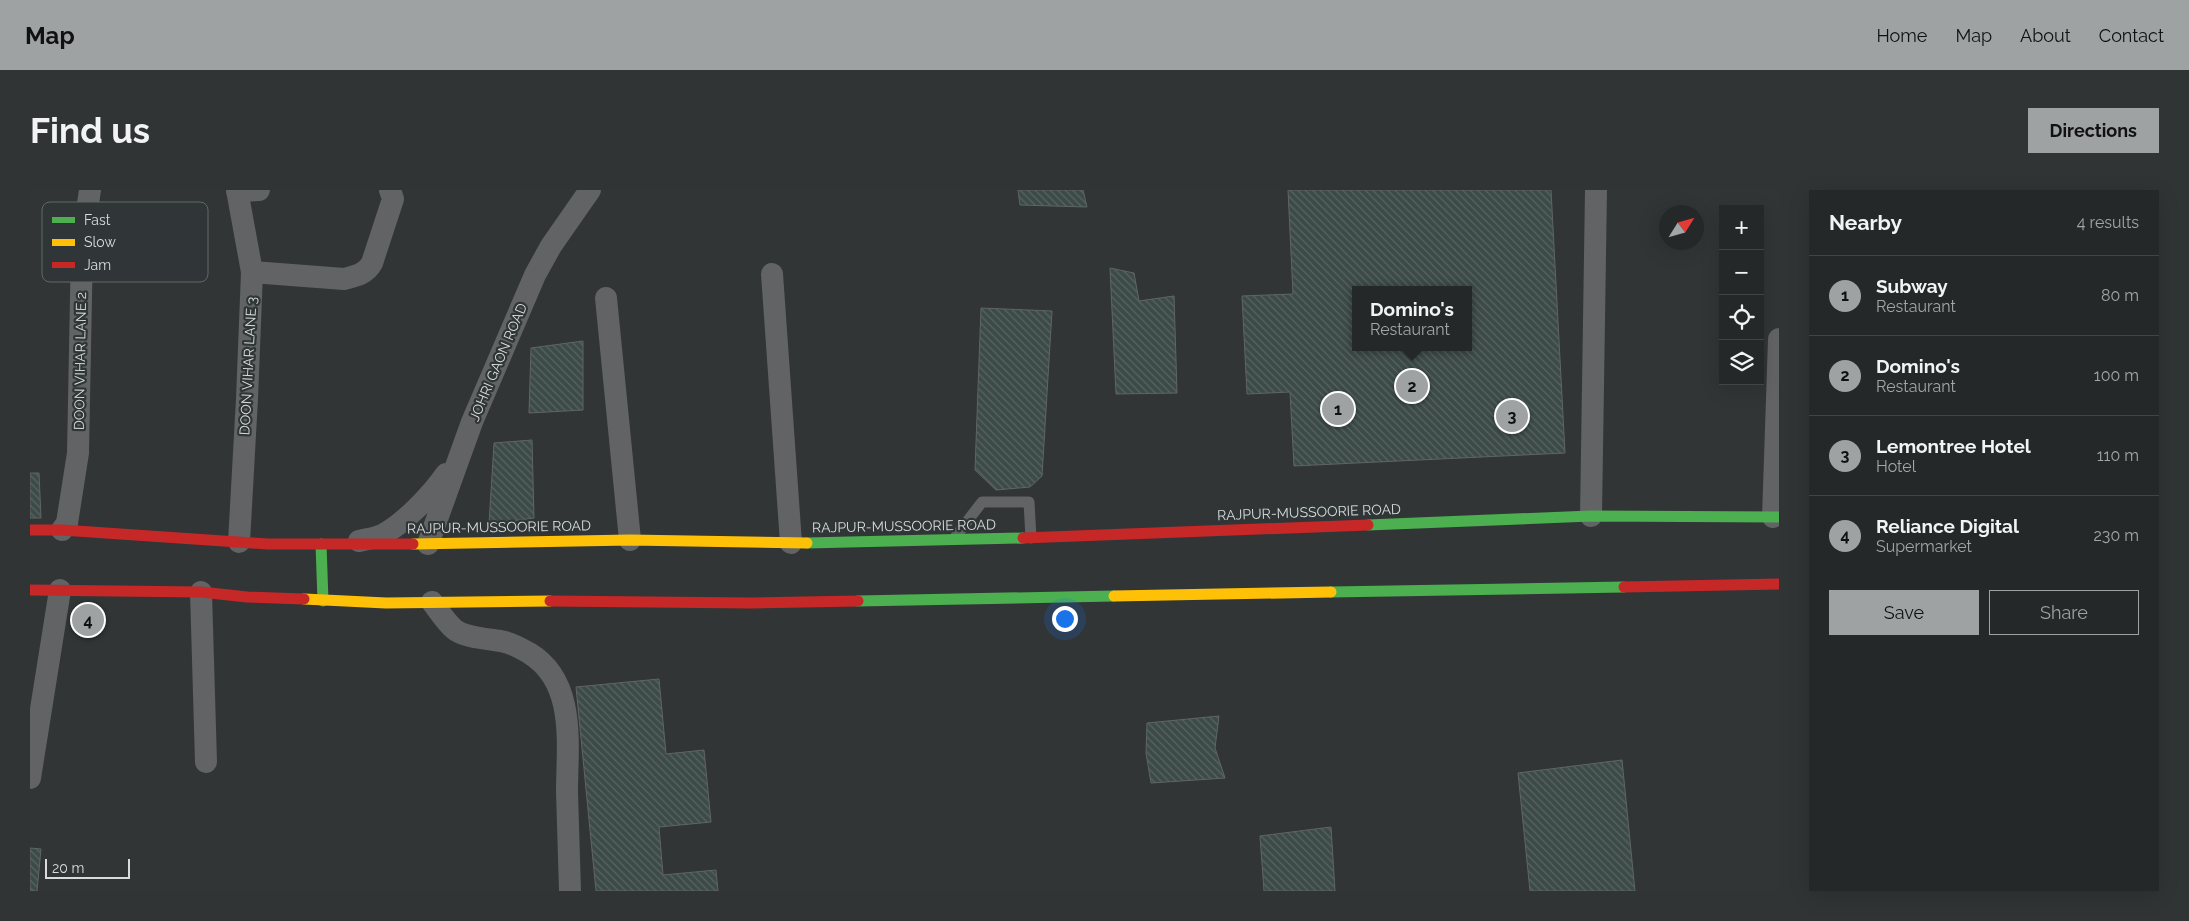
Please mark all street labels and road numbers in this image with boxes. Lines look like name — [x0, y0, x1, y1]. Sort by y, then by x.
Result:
street label: DOON VIHAR LANE 2 — [71, 292, 89, 430]
street label: DOON VIHAR LANE 3 — [236, 296, 260, 436]
street label: JOHRI GAON ROAD — [466, 301, 530, 423]
street label: RAJPUR-MUSSOORIE ROAD — [1217, 501, 1401, 523]
street label: RAJPUR-MUSSOORIE ROAD — [812, 516, 996, 536]
street label: RAJPUR-MUSSOORIE ROAD — [407, 517, 591, 537]

